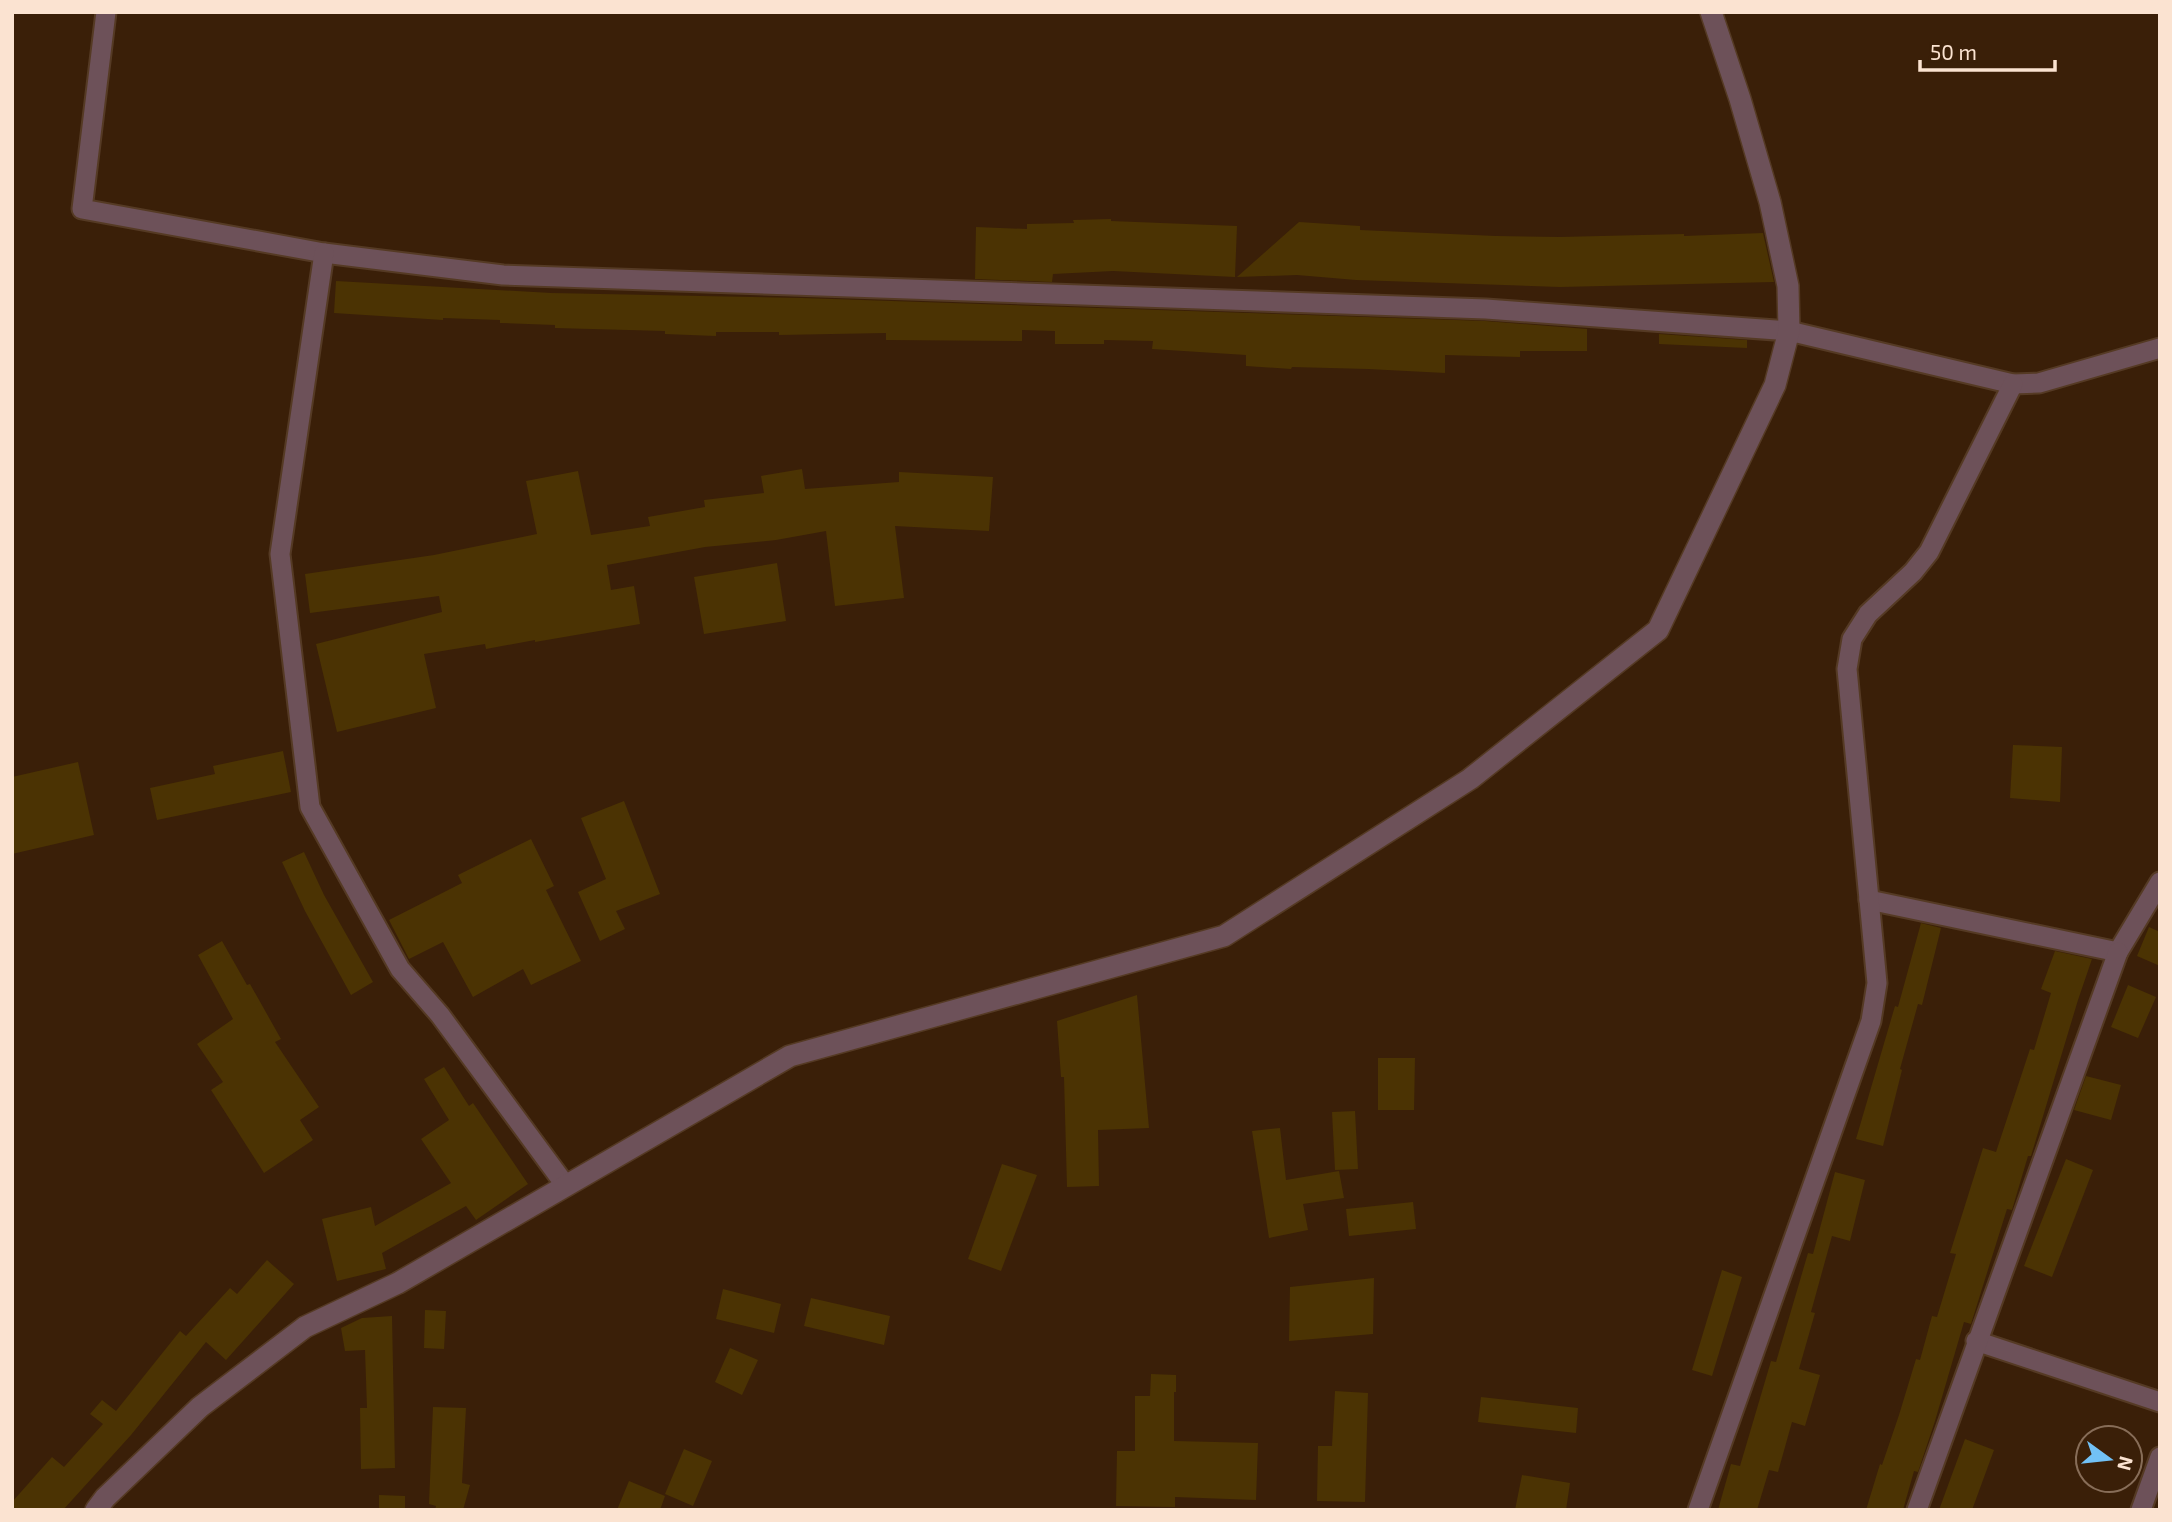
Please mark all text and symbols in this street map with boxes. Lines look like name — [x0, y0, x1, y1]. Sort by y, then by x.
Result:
scale bar — [1920, 28, 2055, 72]
text: 50 m — [1930, 39, 1977, 64]
north arrow — [2074, 1424, 2144, 1494]
text: N — [2113, 1454, 2139, 1473]

